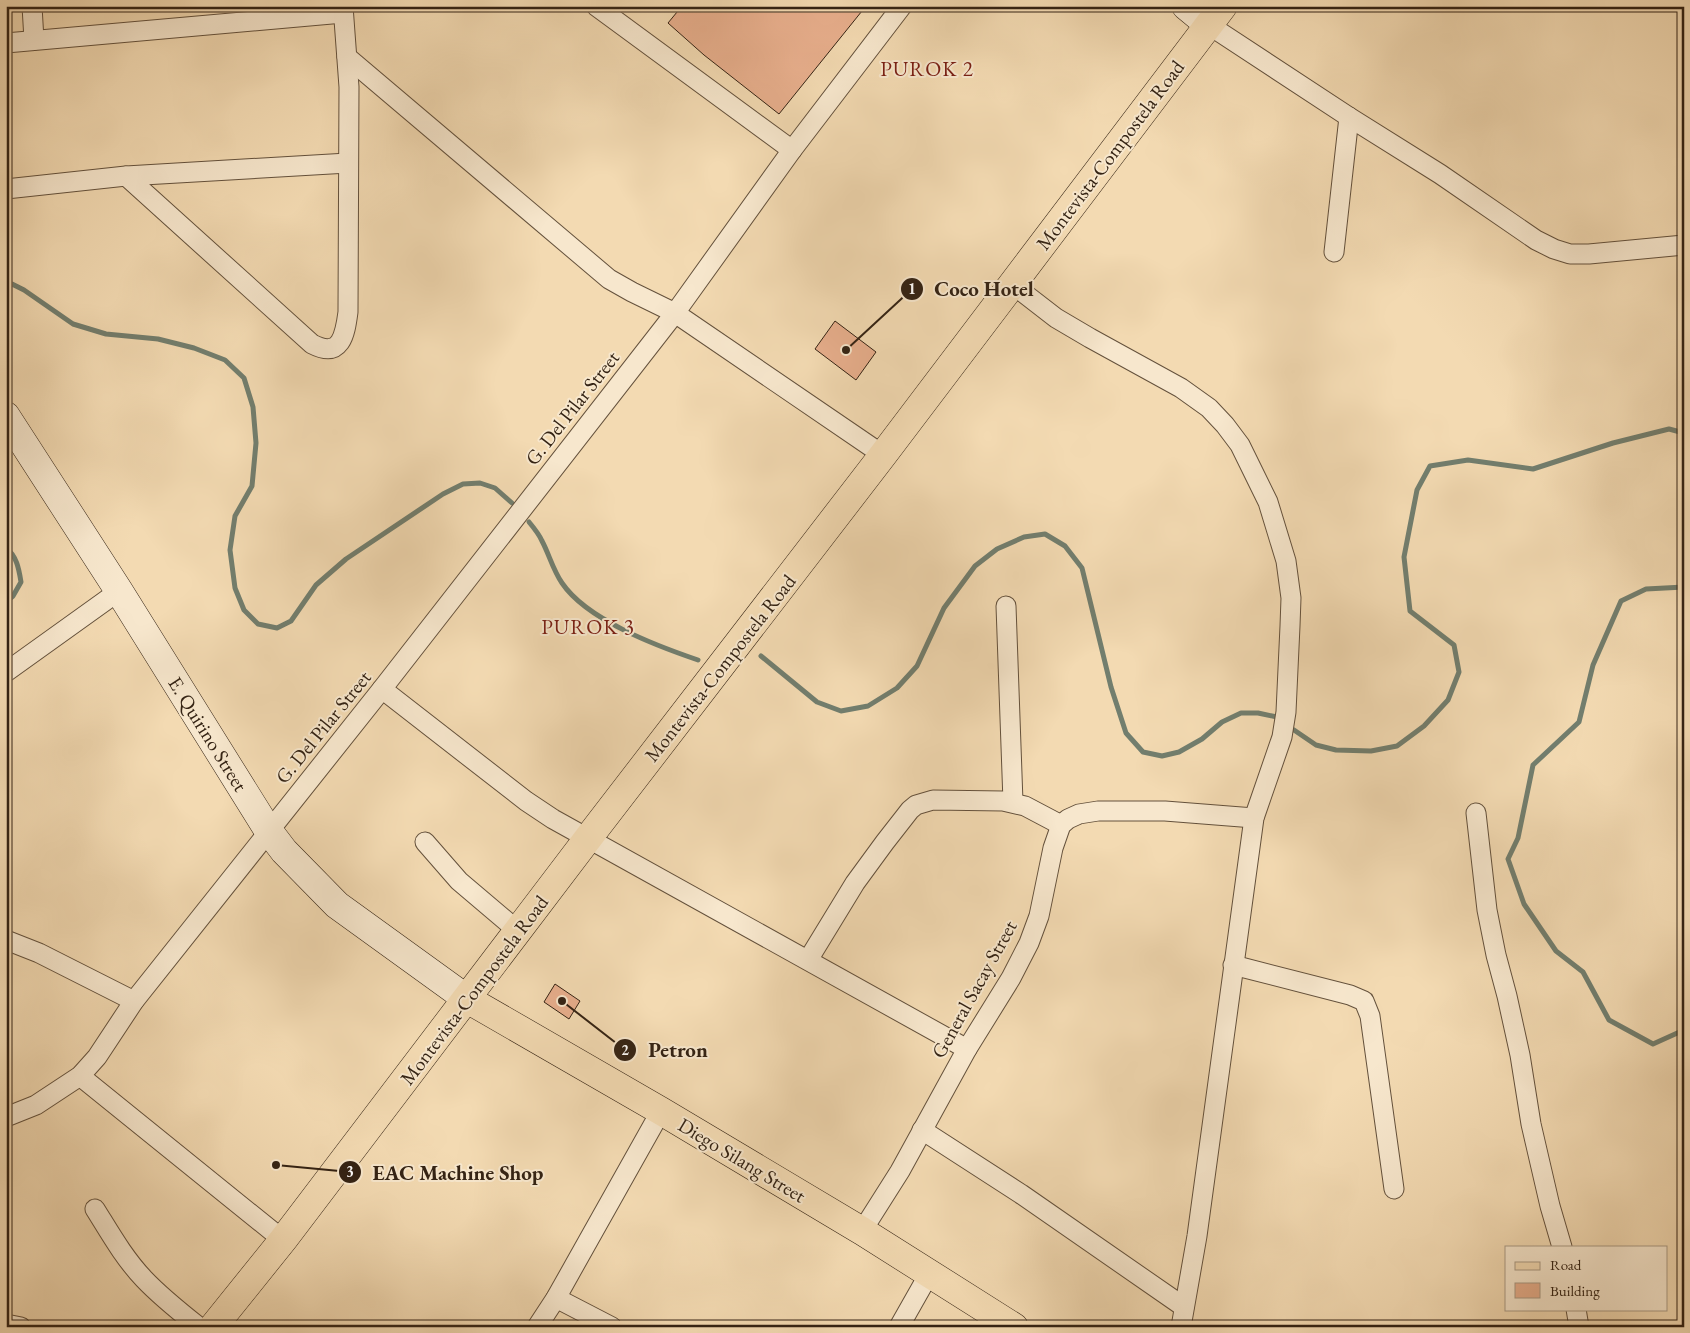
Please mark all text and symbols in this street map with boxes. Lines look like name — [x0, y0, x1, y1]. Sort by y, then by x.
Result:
street label: Montevista-Compostela Road — [1030, 54, 1190, 255]
district label: PUROK 2 — [880, 55, 974, 82]
callout: Coco Hotel — [899, 271, 1044, 307]
text: Coco Hotel — [934, 275, 1034, 302]
text: 1 — [908, 279, 916, 298]
street label: G. Del Pilar Street — [519, 345, 625, 470]
street label: Montevista-Compostela Road — [639, 568, 802, 767]
district label: PUROK 3 — [541, 613, 635, 640]
street label: G. Del Pilar Street — [269, 665, 377, 789]
street label: E. Quirino Street — [162, 672, 254, 797]
street label: Montevista-Compostela Road — [394, 889, 554, 1090]
street label: General Sacay Street — [925, 915, 1023, 1063]
callout: Petron — [613, 1032, 718, 1068]
text: Petron — [648, 1036, 708, 1063]
text: 2 — [621, 1040, 629, 1059]
street label: Diego Silang Street — [673, 1112, 811, 1209]
callout: EAC Machine Shop — [337, 1154, 553, 1190]
text: EAC Machine Shop — [373, 1159, 544, 1186]
text: 3 — [346, 1162, 354, 1181]
legend — [1505, 1246, 1668, 1310]
text: Road — [1550, 1255, 1582, 1274]
text: Building — [1550, 1281, 1600, 1300]

